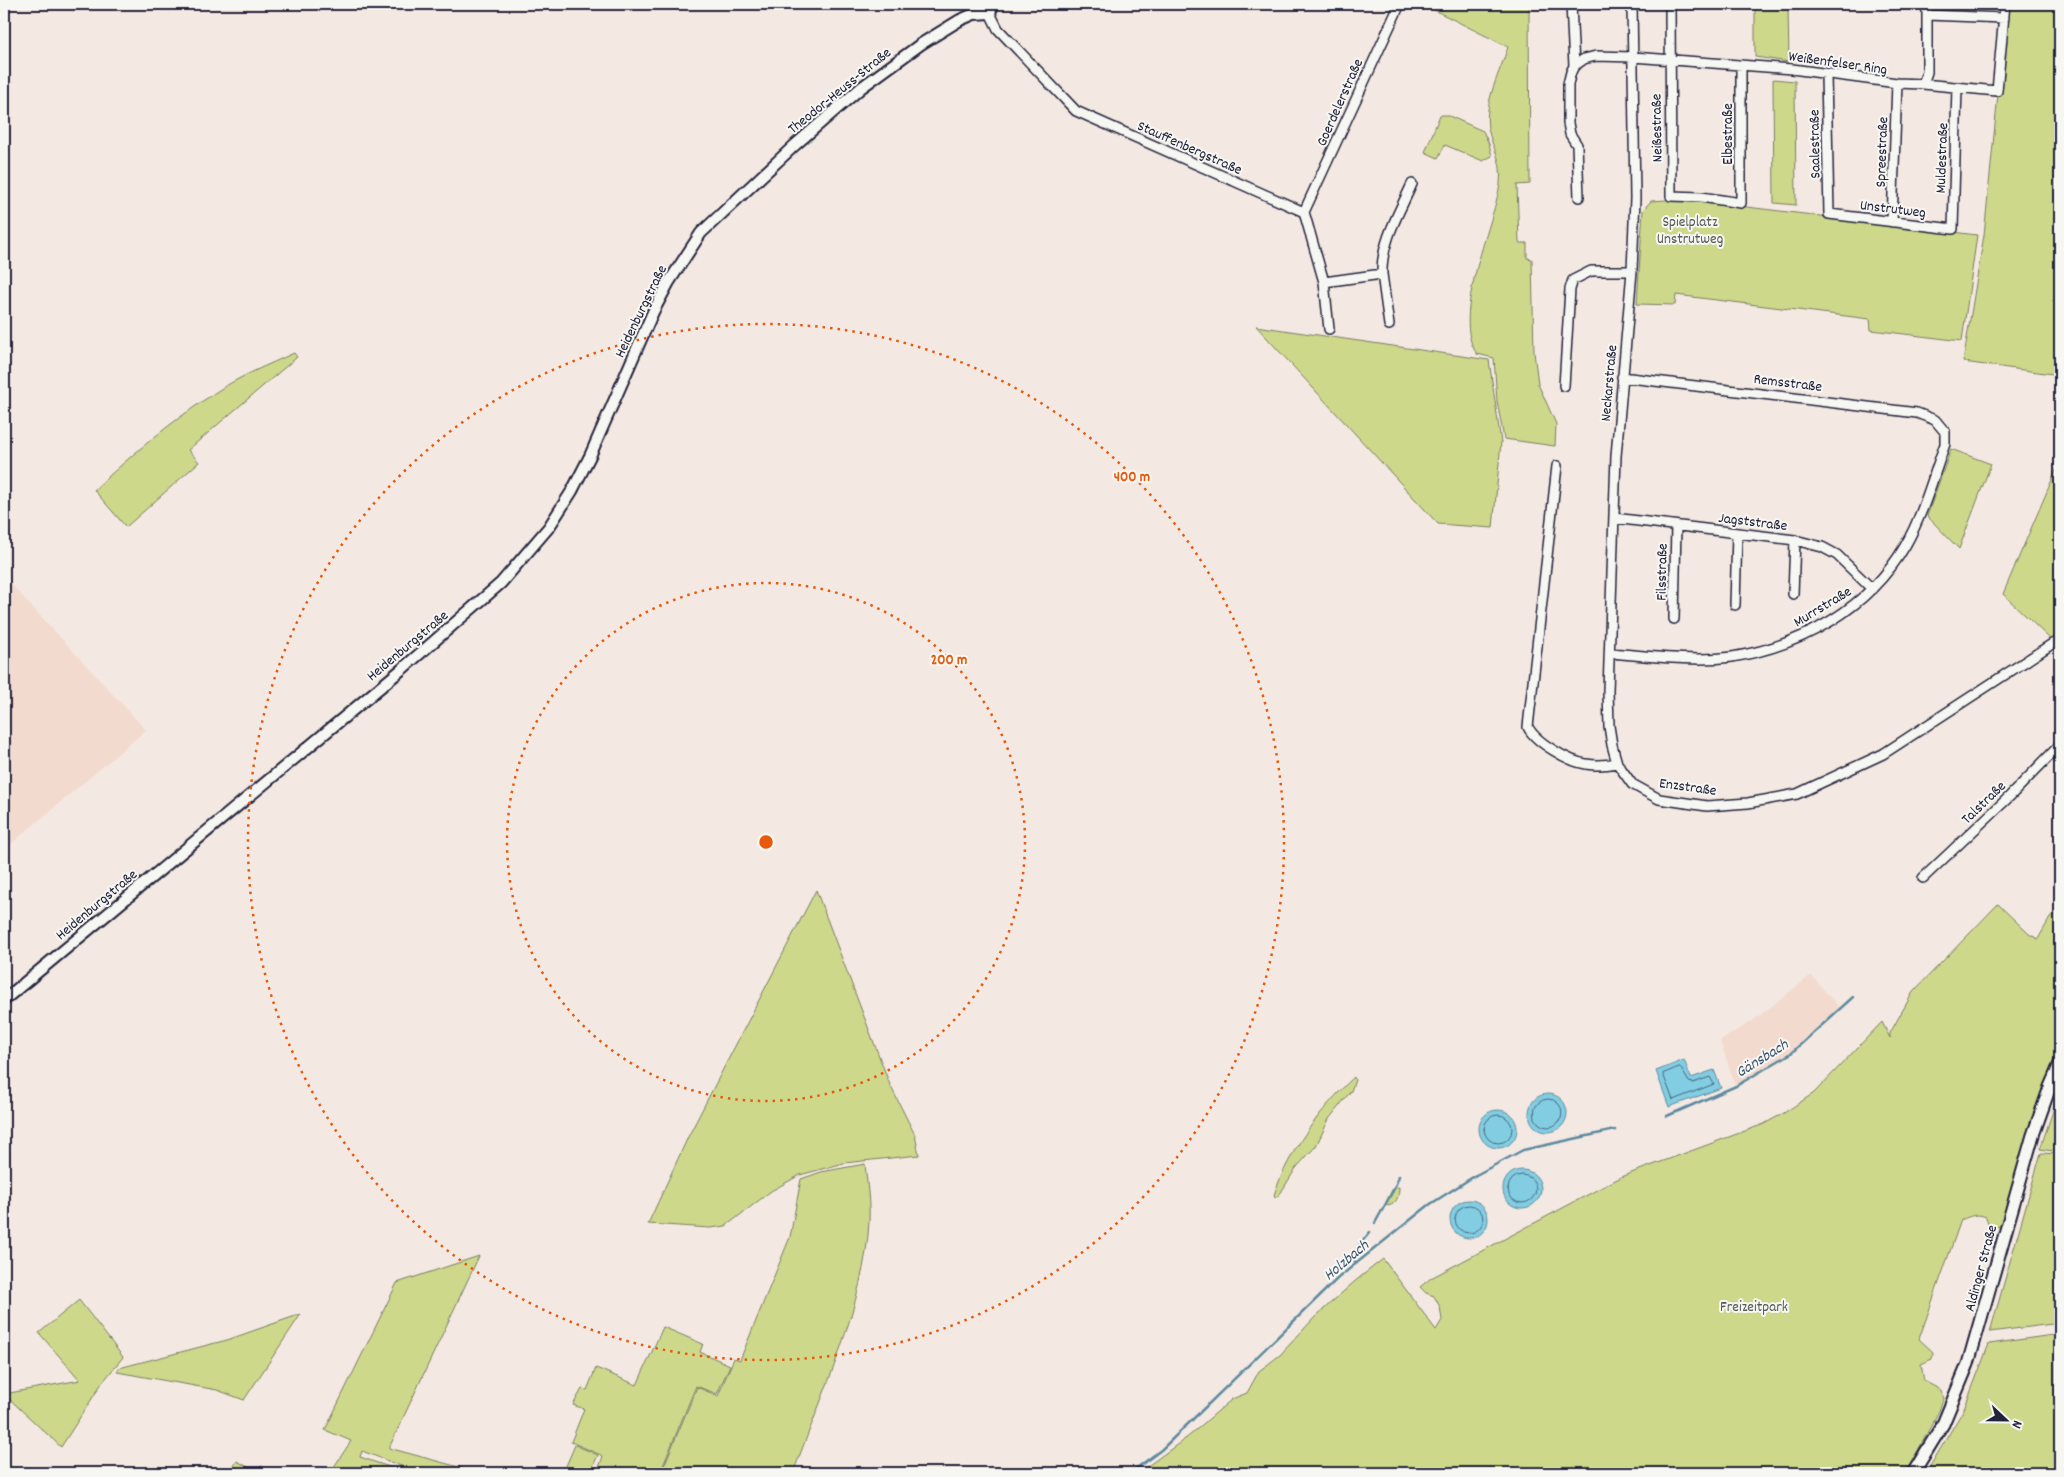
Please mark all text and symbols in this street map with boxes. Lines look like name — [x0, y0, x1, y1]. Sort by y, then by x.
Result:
street label: Theodor-Heuss-Straße — [784, 43, 897, 140]
street label: Weißenfelser Ring — [1787, 46, 1889, 82]
street label: Goerdelerstraße — [1312, 55, 1370, 150]
street label: Neißestraße — [1646, 93, 1670, 162]
street label: Elbestraße — [1718, 103, 1740, 165]
street label: Saalestraße — [1804, 109, 1828, 179]
street label: Stauffenbergstraße — [1133, 116, 1246, 182]
street label: Spreestraße — [1871, 116, 1895, 188]
street label: Muldestraße — [1931, 122, 1955, 194]
street label: Unstrutweg — [1858, 195, 1927, 225]
park label: Spielplatz Unstrutweg — [1657, 212, 1723, 251]
street label: Heidenburgstraße — [610, 261, 674, 362]
street label: Neckarstraße — [1596, 343, 1624, 422]
street label: Remsstraße — [1752, 369, 1824, 399]
text: 400 m — [1114, 467, 1150, 489]
street label: Jagststraße — [1717, 508, 1789, 538]
street label: Filsstraße — [1651, 543, 1675, 601]
street label: Murrstraße — [1790, 581, 1857, 634]
street label: Heidenburgstraße — [363, 605, 454, 687]
text: 200 m — [931, 650, 967, 672]
street label: Enzstraße — [1658, 773, 1718, 803]
street label: Talstraße — [1957, 776, 2012, 830]
centre of rings — [757, 833, 775, 851]
street label: Heidenburgstraße — [52, 864, 143, 946]
water label: Gänsbach — [1731, 1034, 1794, 1084]
street label: Aldinger Straße — [1960, 1222, 2004, 1314]
water label: Holzbach — [1319, 1235, 1375, 1287]
park label: Freizeitpark — [1720, 1297, 1788, 1319]
north arrow — [1982, 1394, 2032, 1444]
text: N — [2006, 1417, 2027, 1431]

